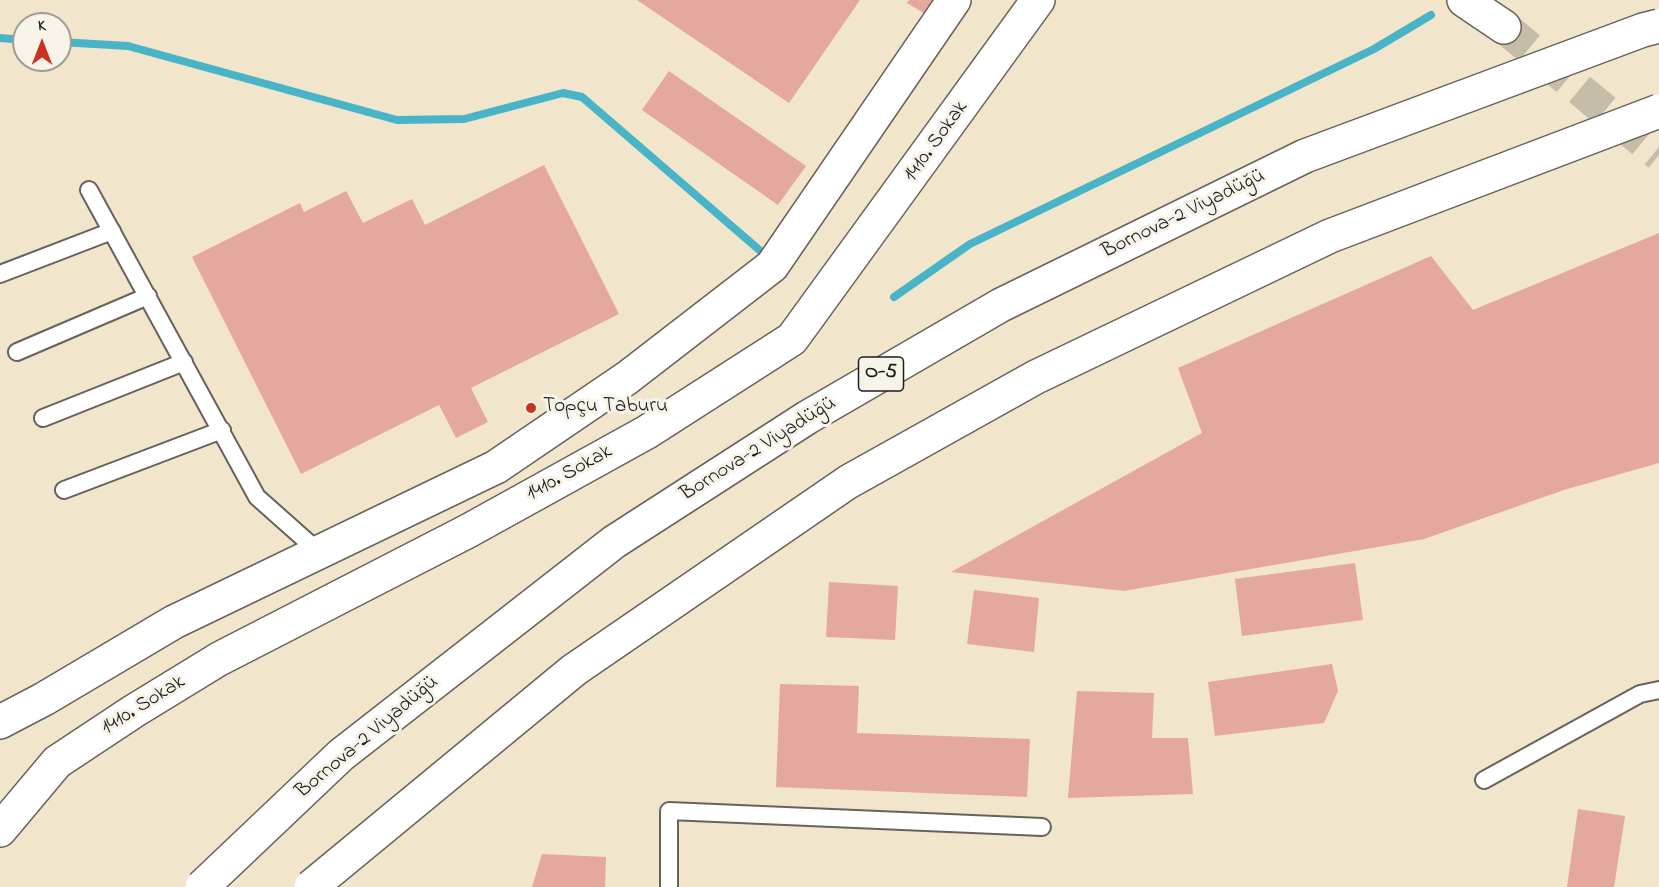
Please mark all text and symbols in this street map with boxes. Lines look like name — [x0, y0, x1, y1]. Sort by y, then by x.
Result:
north arrow — [12, 12, 72, 72]
text: K — [38, 14, 46, 38]
street label: 1410. Sokak — [899, 97, 975, 187]
street label: Bornova-2 Viyadüğü — [1098, 165, 1270, 265]
road number: O-5 — [858, 357, 904, 391]
street label: Bornova-2 Viyadüğü — [677, 392, 841, 508]
place label: Topçu Taburu — [543, 395, 668, 421]
marker: Topçu Taburu — [524, 401, 538, 415]
street label: 1410. Sokak — [523, 440, 617, 508]
street label: 1410. Sokak — [97, 670, 191, 742]
street label: Bornova-2 Viyadüğü — [291, 671, 445, 805]

